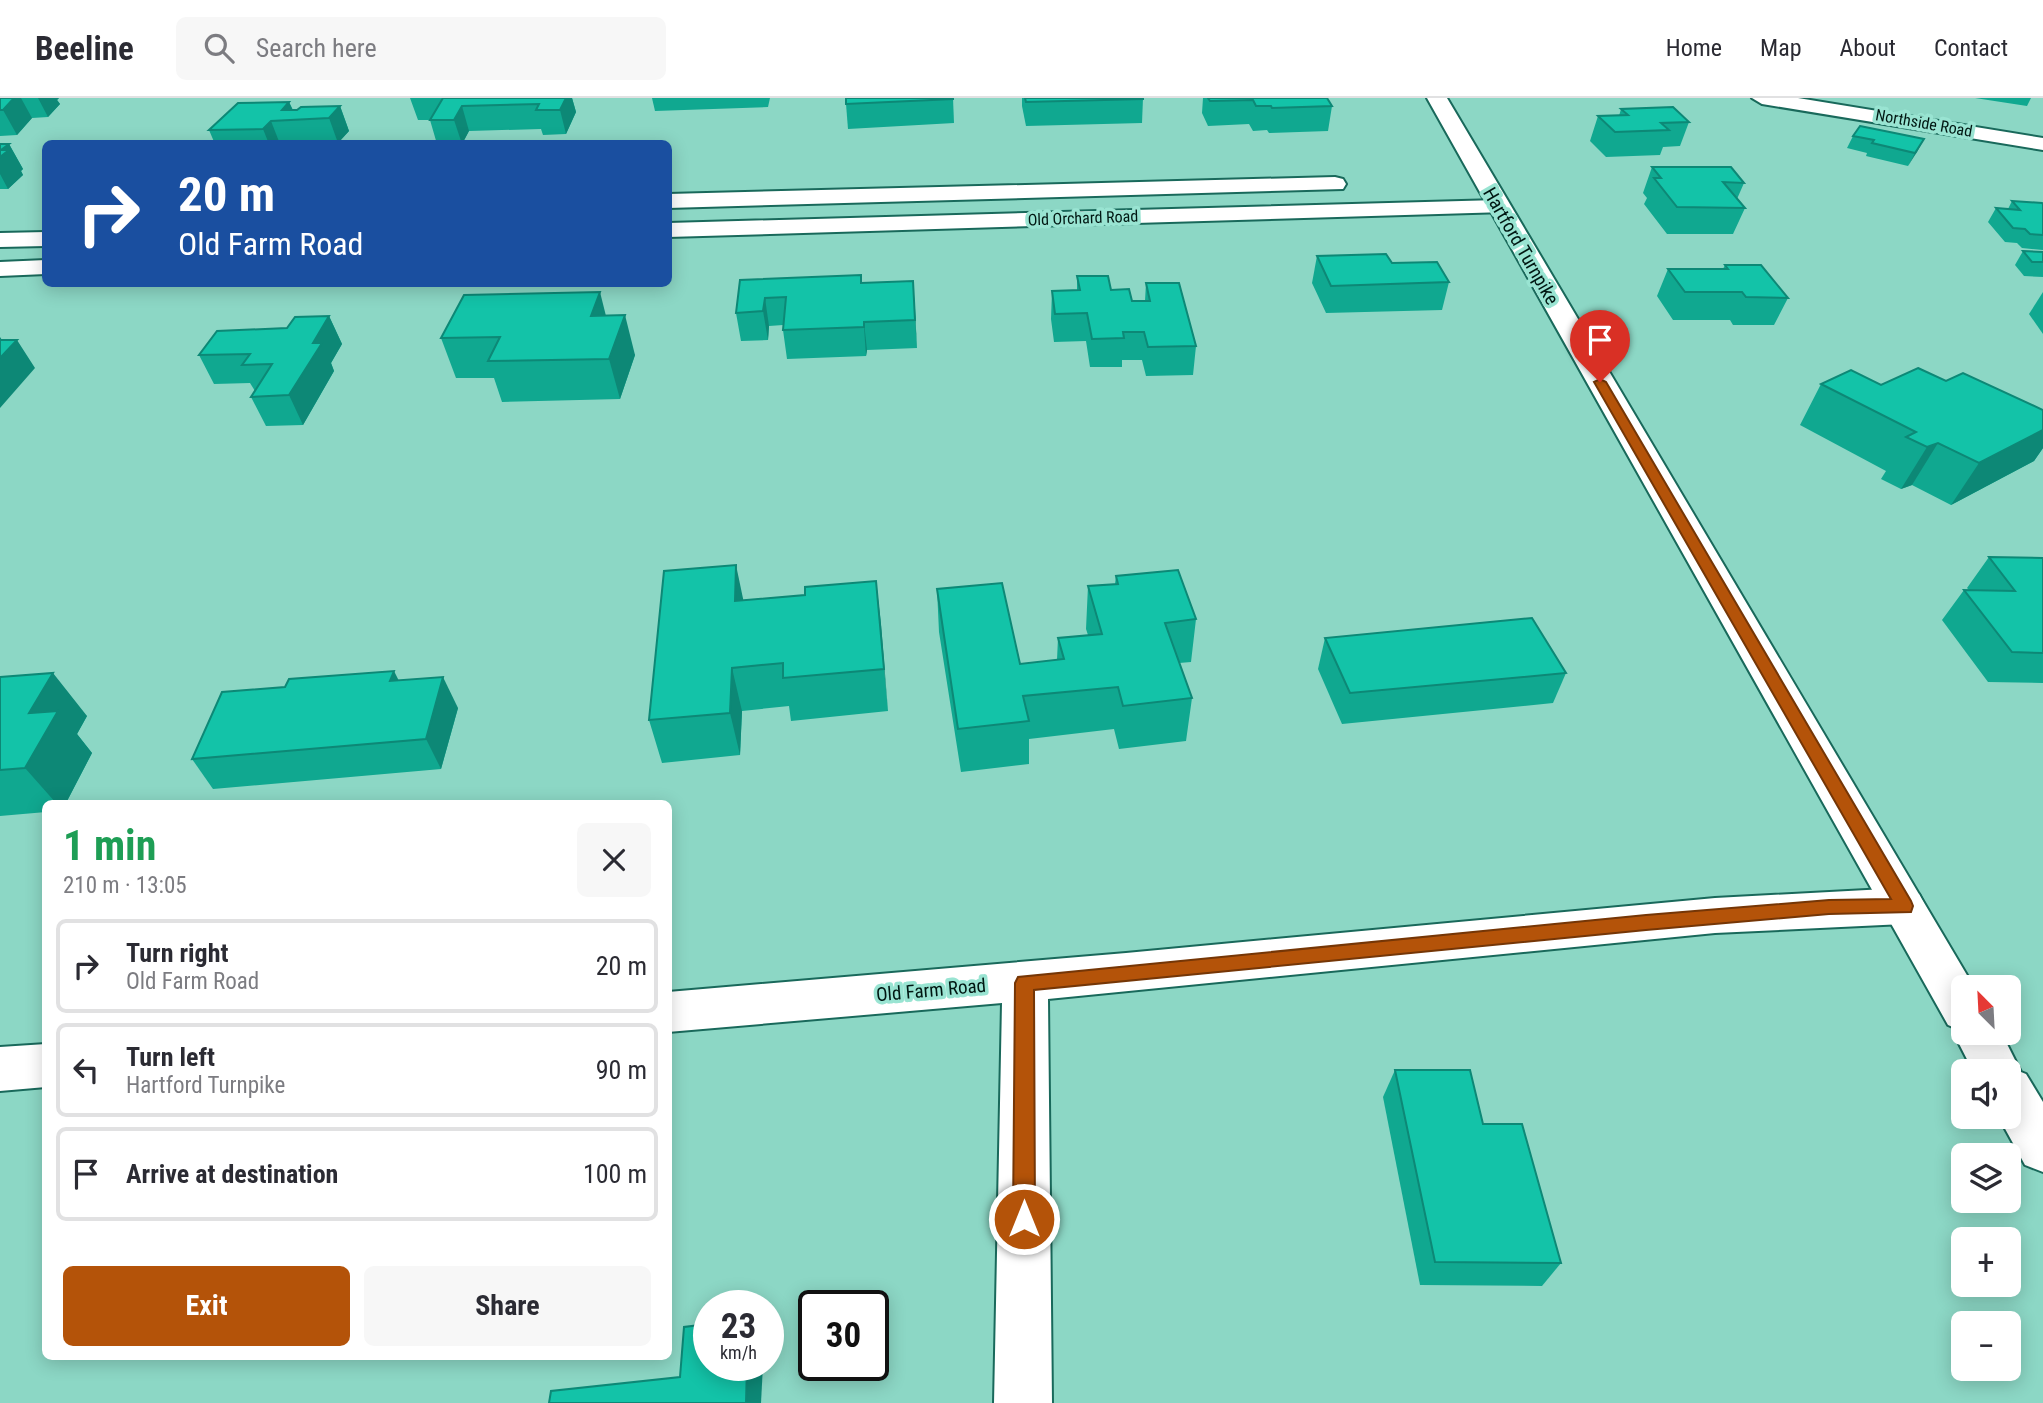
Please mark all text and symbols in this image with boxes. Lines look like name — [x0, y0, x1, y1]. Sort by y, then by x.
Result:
search box — [176, 17, 666, 80]
text: Beeline — [35, 29, 134, 68]
icon: search — [200, 29, 238, 67]
text: Search here — [256, 33, 377, 63]
text: Home — [1666, 34, 1722, 62]
text: Map — [1760, 34, 1802, 62]
text: About — [1840, 34, 1896, 62]
text: Contact — [1934, 34, 2008, 62]
street label: Northside Road — [1874, 105, 1974, 141]
text: 20 m — [178, 166, 275, 223]
icon: right — [63, 168, 154, 259]
street label: Hartford Turnpike — [1478, 183, 1564, 309]
street label: Old Orchard Road — [1027, 207, 1139, 229]
text: Old Farm Road — [178, 225, 363, 263]
pin — [1570, 310, 1630, 382]
icon: arrive — [1581, 321, 1619, 359]
text: 1 min — [63, 821, 156, 870]
button: close — [577, 823, 651, 897]
text: 210 m · 13:05 — [63, 872, 187, 899]
text: Turn right — [126, 938, 228, 968]
icon: right — [67, 947, 105, 985]
text: 20 m — [596, 951, 647, 981]
text: Old Farm Road — [126, 968, 259, 995]
street label: Old Farm Road — [875, 974, 987, 1006]
north arrow — [1951, 975, 2021, 1045]
map controls — [1951, 975, 2021, 1381]
text: Turn left — [126, 1042, 215, 1072]
icon: left — [67, 1051, 105, 1089]
text: 90 m — [596, 1055, 647, 1085]
button: sound — [1951, 1059, 2021, 1129]
text: Hartford Turnpike — [126, 1072, 285, 1099]
button: layers — [1951, 1143, 2021, 1213]
icon: arrive — [67, 1155, 105, 1193]
text: Arrive at destination — [126, 1159, 338, 1189]
text: 100 m — [583, 1159, 647, 1189]
position arrow — [987, 1182, 1061, 1256]
button: + — [1951, 1227, 2021, 1297]
button: Exit — [63, 1266, 350, 1346]
button: Share — [364, 1266, 651, 1346]
speed limit sign: 30 — [798, 1290, 889, 1381]
text: 23 — [721, 1306, 756, 1347]
button: − — [1951, 1311, 2021, 1381]
text: km/h — [720, 1342, 757, 1363]

